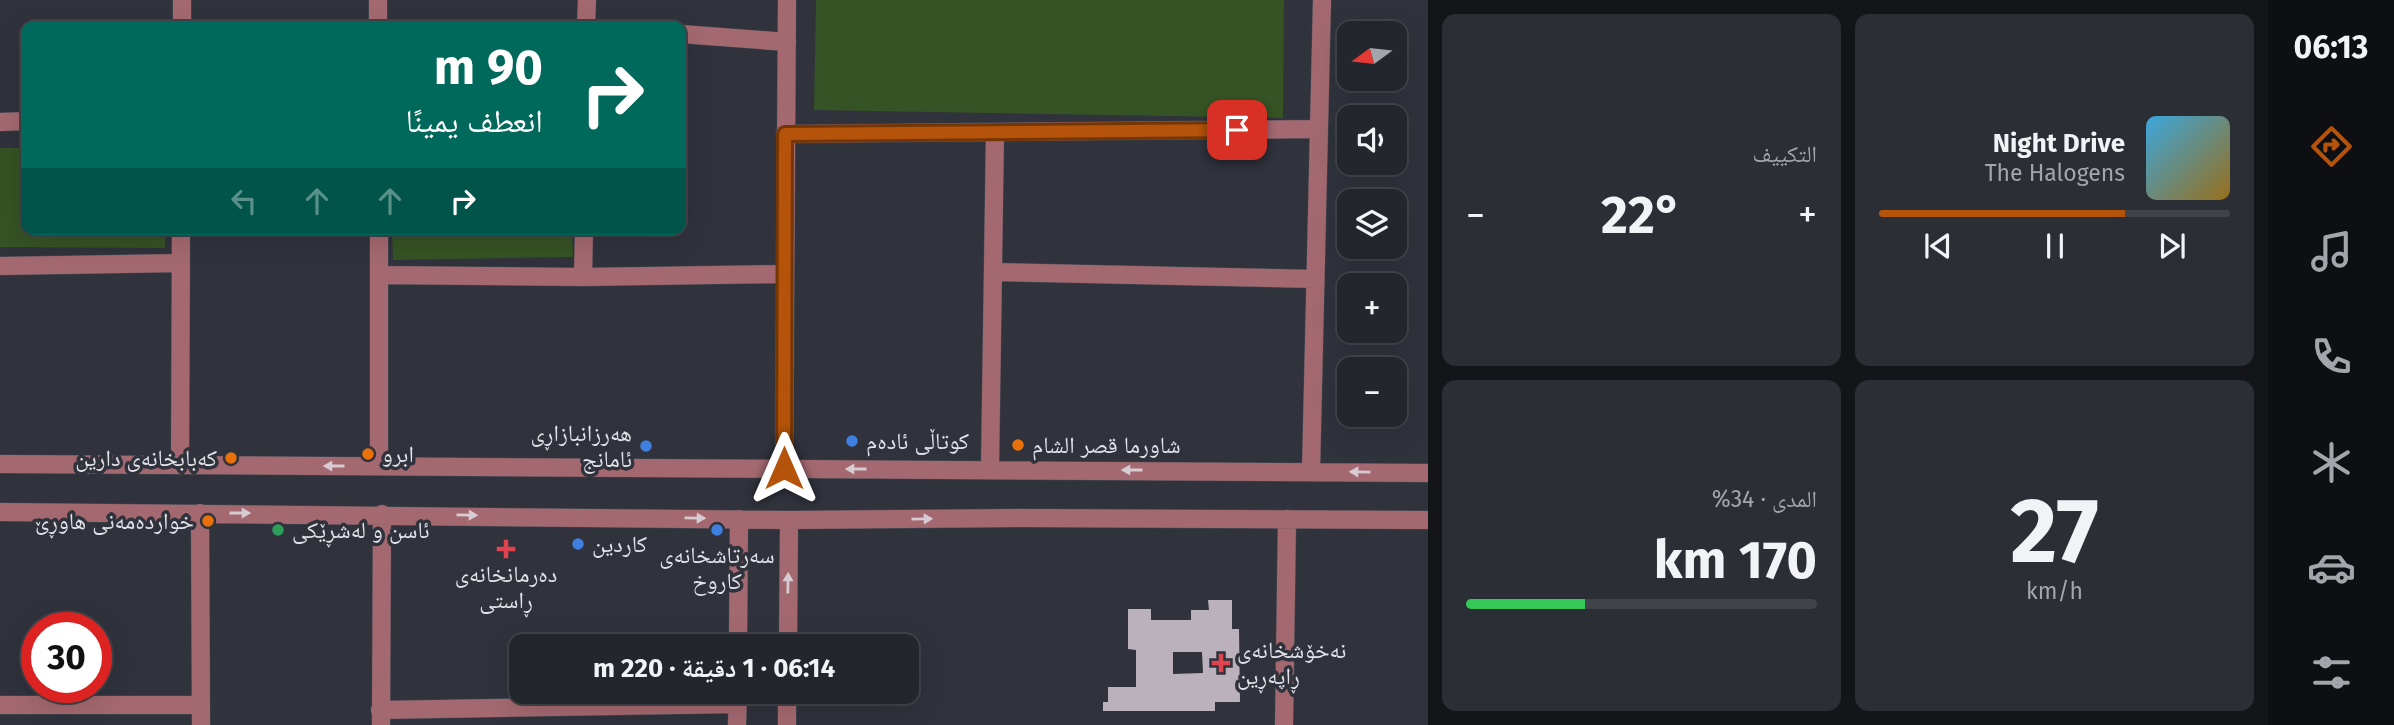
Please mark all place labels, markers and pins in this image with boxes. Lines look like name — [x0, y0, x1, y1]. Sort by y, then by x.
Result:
pin — [1207, 100, 1267, 160]
place label: هەرزانبازاڕی ئامانج — [530, 419, 632, 474]
place label: کوتاڵی ئادەم — [866, 427, 970, 457]
place label: شاورما قصر الشام — [1032, 431, 1181, 461]
marker: کوتاڵی ئادەم — [844, 433, 860, 449]
marker: شاورما قصر الشام — [1010, 437, 1026, 453]
marker: هەرزانبازاڕی ئامانج — [638, 438, 654, 454]
place label: ابرو — [382, 440, 414, 468]
place label: کەبابخانەی دارین — [75, 444, 217, 472]
marker: ابرو — [360, 446, 376, 462]
marker: کەبابخانەی دارین — [223, 450, 239, 466]
place label: خواردەمەنی هاوڕێ — [35, 507, 194, 539]
marker: خواردەمەنی هاوڕێ — [200, 513, 216, 529]
place label: ئاسن و لەشڕێکی — [292, 516, 430, 548]
marker: ئاسن و لەشڕێکی — [270, 522, 286, 538]
marker: سەرتاشخانەی کاروخ — [709, 522, 725, 538]
place label: كاردين — [592, 530, 648, 558]
marker: كاردين — [570, 536, 586, 552]
marker: دەرمانخانەی ڕاستی — [498, 541, 514, 557]
place label: سەرتاشخانەی کاروخ — [659, 541, 775, 596]
place label: دەرمانخانەی ڕاستی — [455, 560, 557, 618]
place label: نەخۆشخانەی ڕاپەڕین — [1237, 636, 1346, 694]
marker: نەخۆشخانەی ڕاپەڕین — [1211, 653, 1231, 673]

